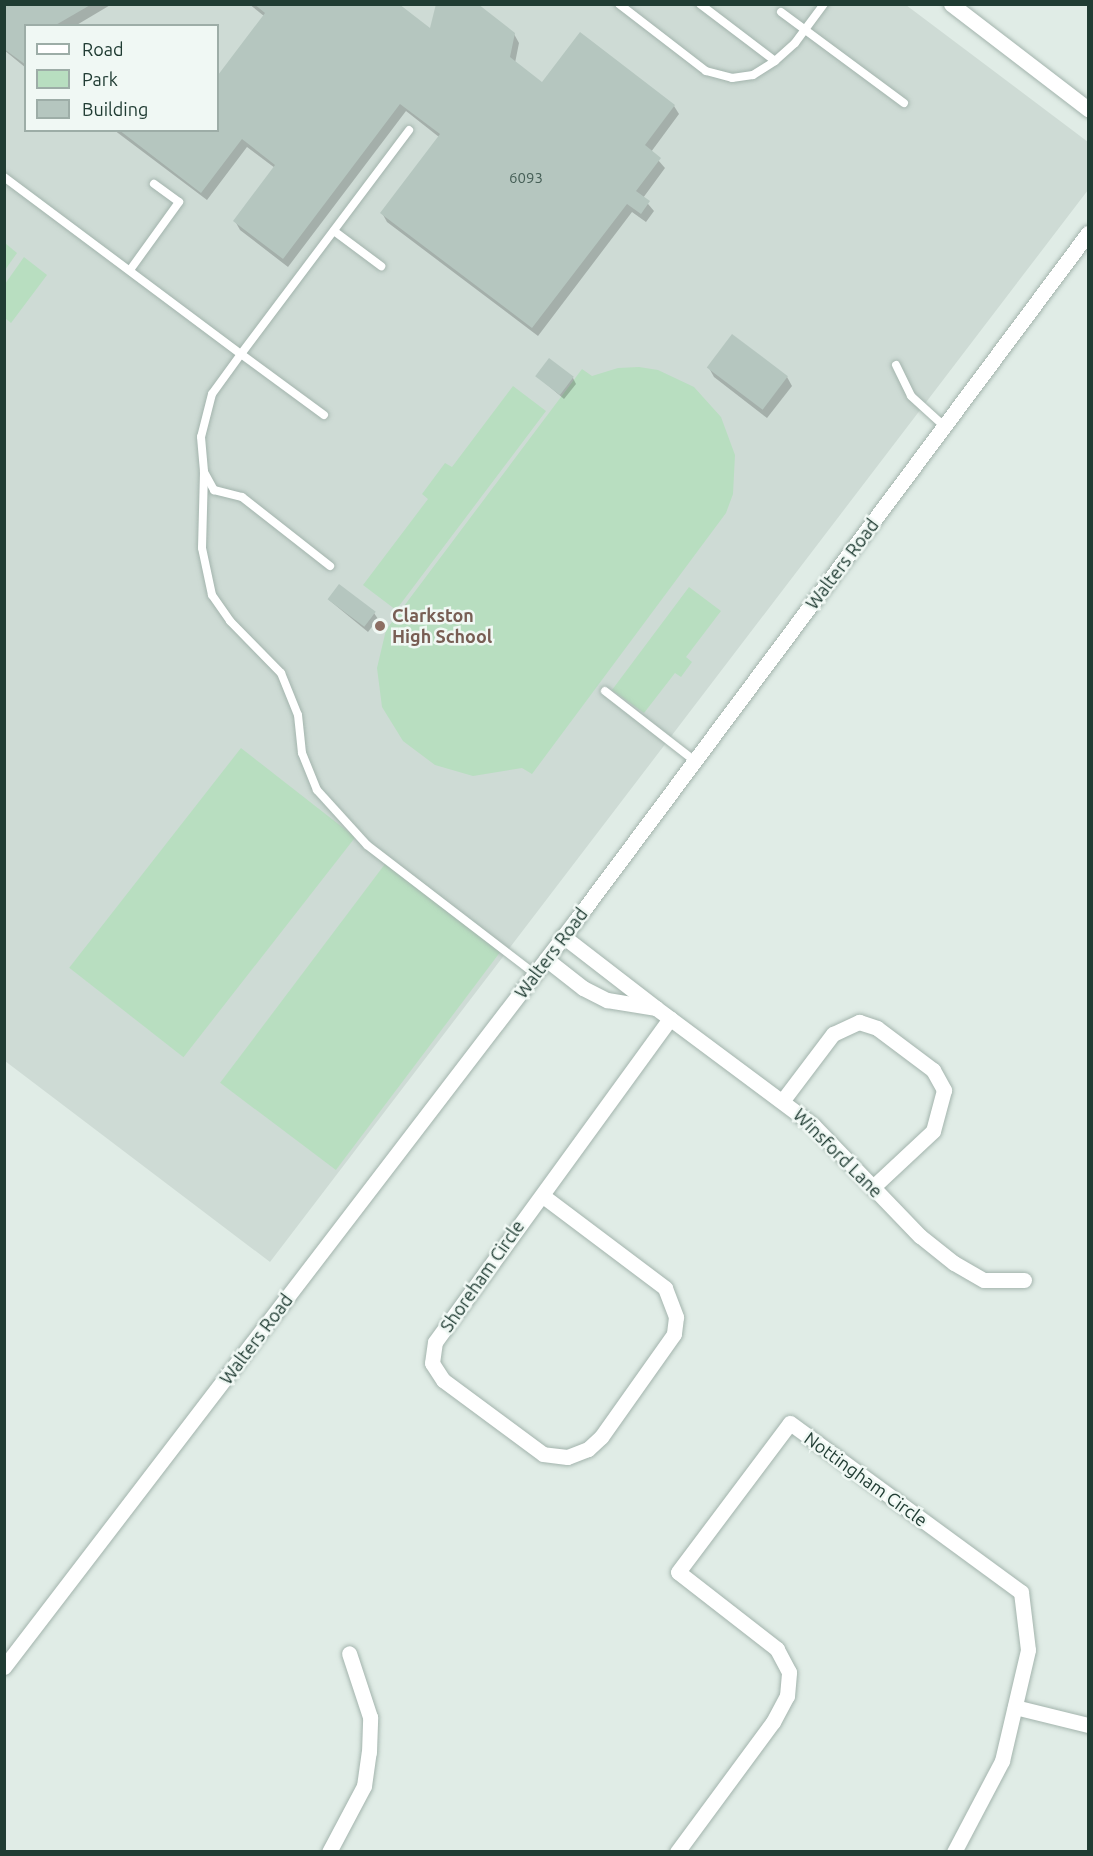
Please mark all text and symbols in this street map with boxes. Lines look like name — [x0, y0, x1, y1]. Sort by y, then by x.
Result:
legend — [24, 24, 219, 132]
text: Road — [82, 39, 124, 59]
text: Park — [82, 69, 118, 89]
text: Building — [82, 99, 148, 119]
house number: 6093 — [509, 169, 543, 187]
street label: Walters Road — [801, 515, 883, 613]
place label: Clarkston High School — [392, 605, 492, 648]
marker: Clarkston High School — [373, 619, 387, 633]
street label: Walters Road — [510, 904, 592, 1002]
street label: Winsford Lane — [789, 1104, 887, 1202]
street label: Shoreham Circle — [435, 1216, 529, 1336]
street label: Walters Road — [215, 1290, 297, 1388]
street label: Nottingham Circle — [800, 1427, 932, 1531]

